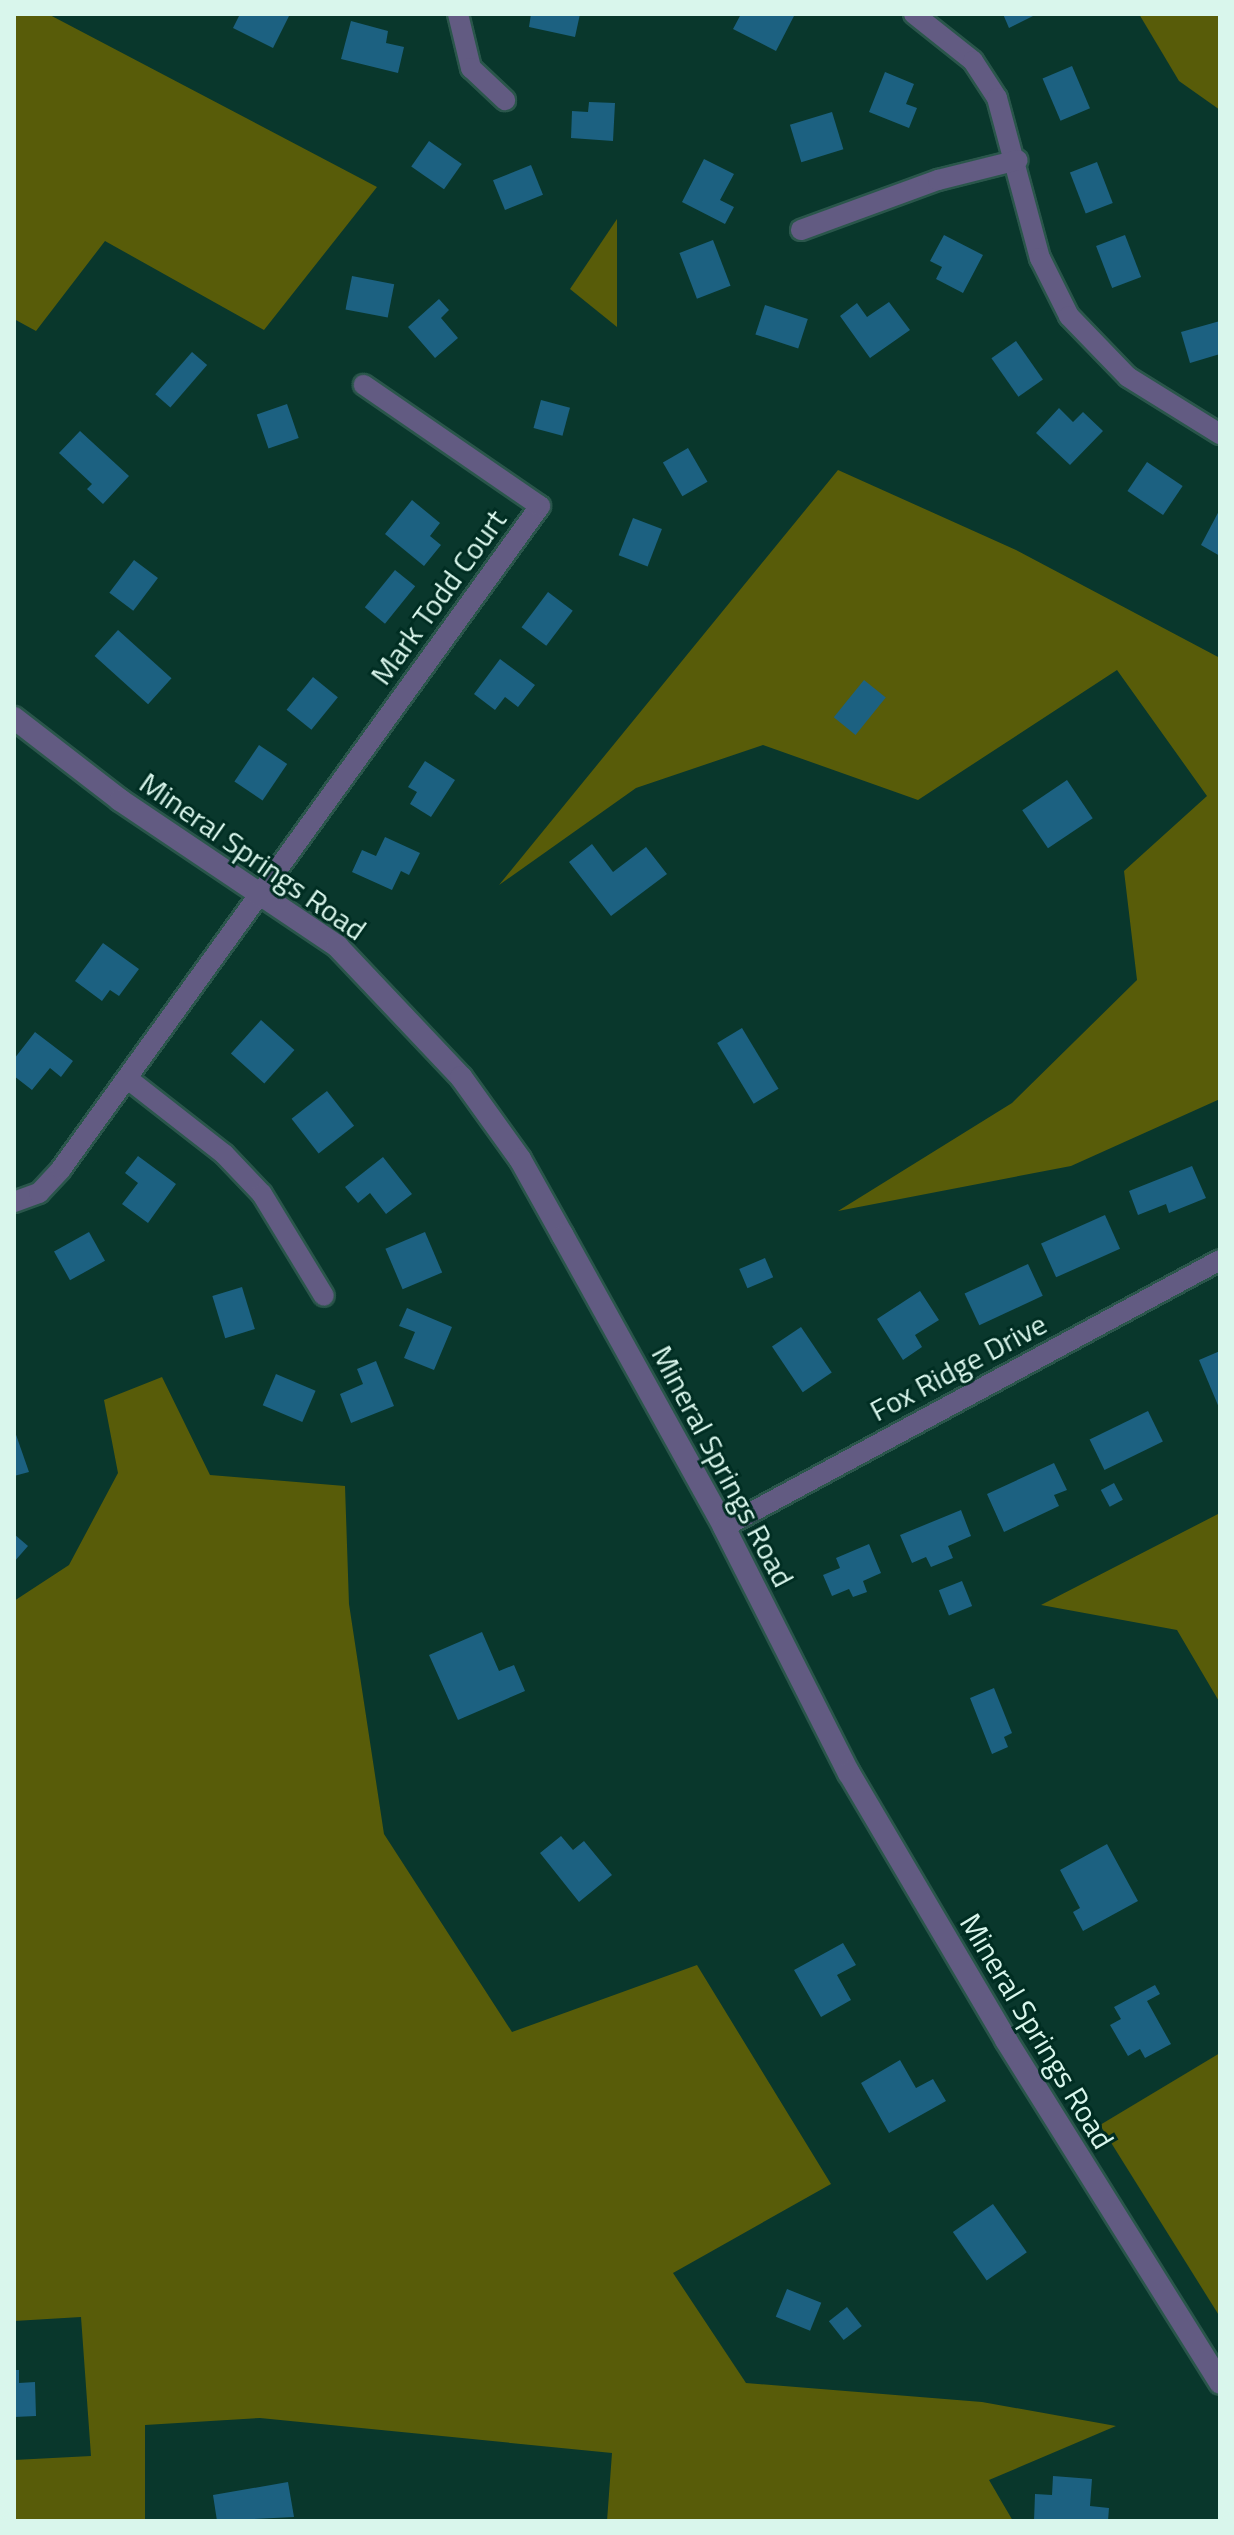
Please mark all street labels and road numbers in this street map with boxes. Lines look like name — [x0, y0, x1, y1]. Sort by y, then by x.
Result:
street label: Mark Todd Court — [362, 502, 514, 692]
street label: Mineral Springs Road — [133, 764, 373, 948]
street label: Fox Ridge Drive — [864, 1305, 1052, 1429]
street label: Mineral Springs Road — [644, 1339, 802, 1593]
street label: Mineral Springs Road — [953, 1907, 1121, 2155]

